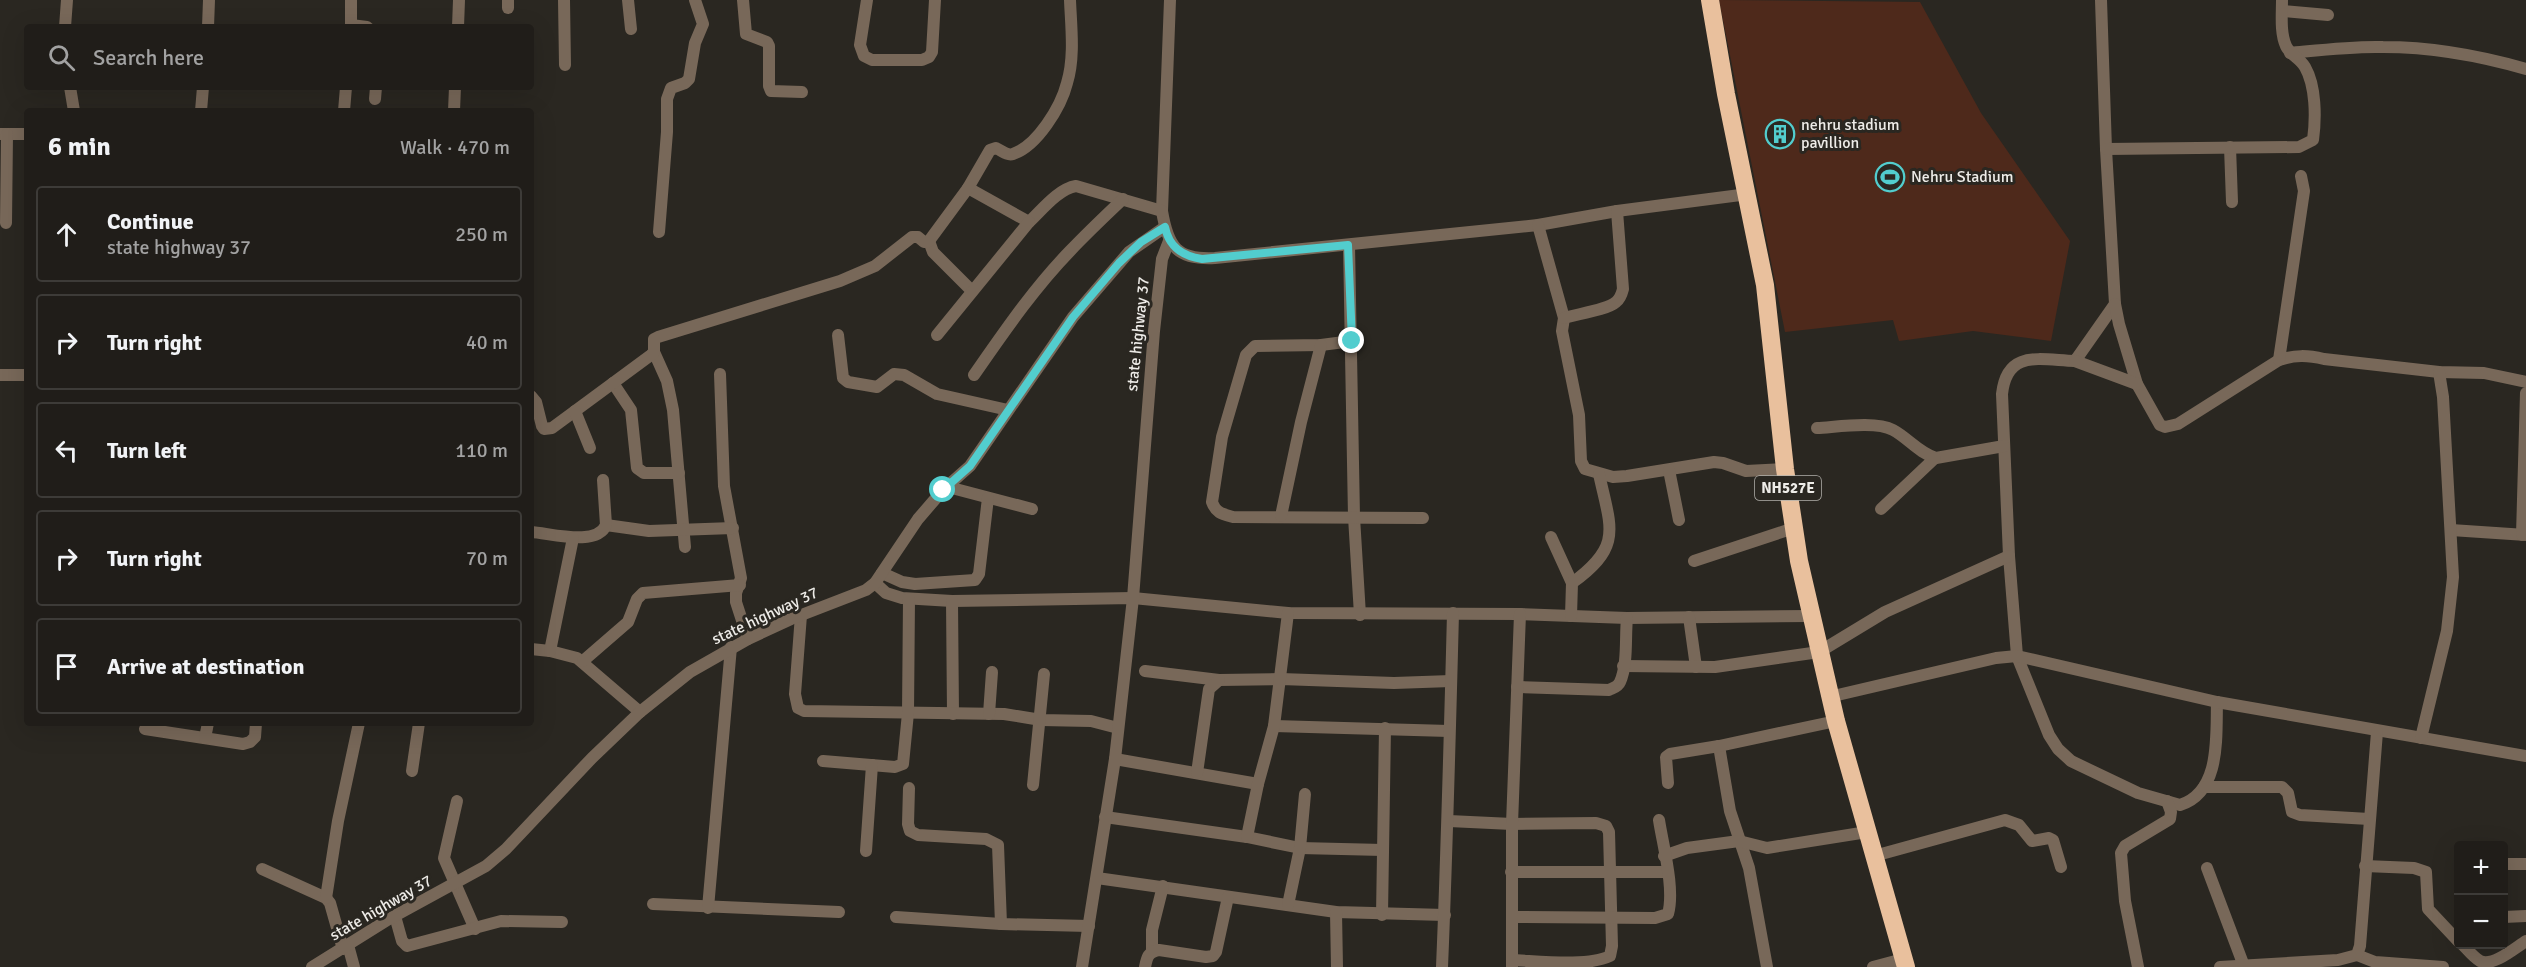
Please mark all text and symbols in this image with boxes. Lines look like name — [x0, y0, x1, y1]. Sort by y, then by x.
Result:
search box — [24, 24, 534, 90]
icon: search — [45, 41, 78, 74]
text: Search here — [93, 44, 204, 71]
place label: nehru stadium pavillion — [1801, 115, 1900, 153]
building icon: nehru stadium pavillion — [1764, 118, 1796, 150]
text: 6 min — [48, 131, 111, 163]
text: Walk · 470 m — [400, 135, 510, 160]
sports icon: Nehru Stadium — [1874, 161, 1906, 193]
place label: Nehru Stadium — [1911, 167, 2014, 187]
text: Continue — [107, 208, 194, 235]
icon: ahead — [50, 218, 83, 251]
text: 250 m — [455, 222, 508, 247]
text: state highway 37 — [107, 235, 251, 260]
street label: state highway 37 — [1122, 276, 1154, 392]
icon: right — [50, 326, 83, 359]
route end — [1338, 327, 1364, 353]
text: Turn right — [107, 329, 202, 356]
text: 40 m — [466, 330, 508, 355]
icon: left — [50, 434, 83, 467]
text: Turn left — [107, 437, 187, 464]
text: 110 m — [455, 438, 508, 463]
route start — [929, 476, 955, 502]
road number: NH527E — [1755, 476, 1821, 500]
icon: right — [50, 542, 83, 575]
text: Turn right — [107, 545, 202, 572]
text: 70 m — [466, 546, 508, 571]
street label: state highway 37 — [709, 583, 821, 649]
icon: arrive — [50, 650, 83, 683]
text: Arrive at destination — [107, 653, 304, 680]
map controls — [2454, 841, 2508, 949]
button: + — [2454, 841, 2508, 895]
street label: state highway 37 — [326, 871, 436, 945]
button: − — [2454, 895, 2508, 949]

